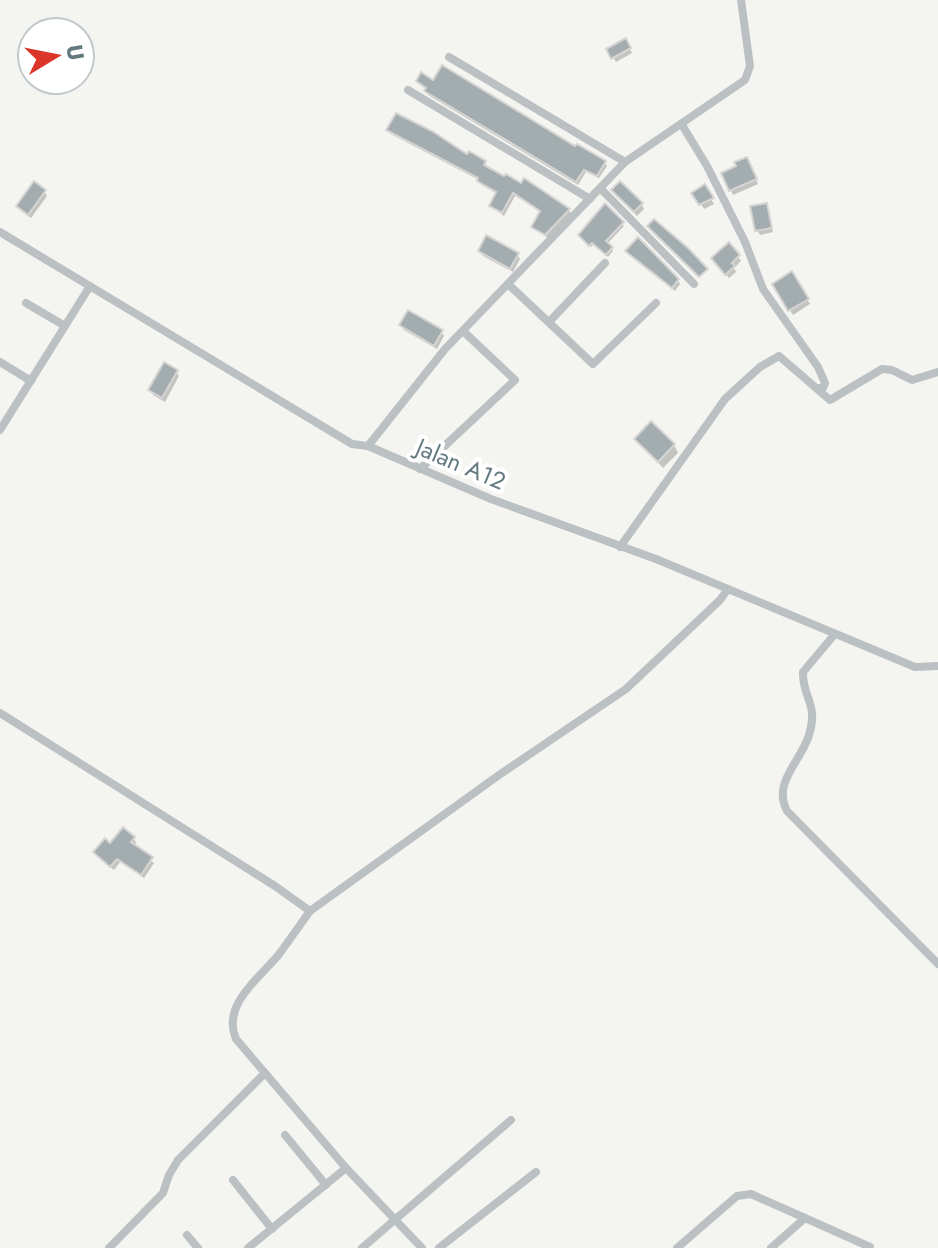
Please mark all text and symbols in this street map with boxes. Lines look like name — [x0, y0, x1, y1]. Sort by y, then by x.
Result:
north arrow — [16, 16, 96, 96]
text: U — [59, 42, 93, 63]
street label: Jalan A12 — [408, 428, 511, 499]

